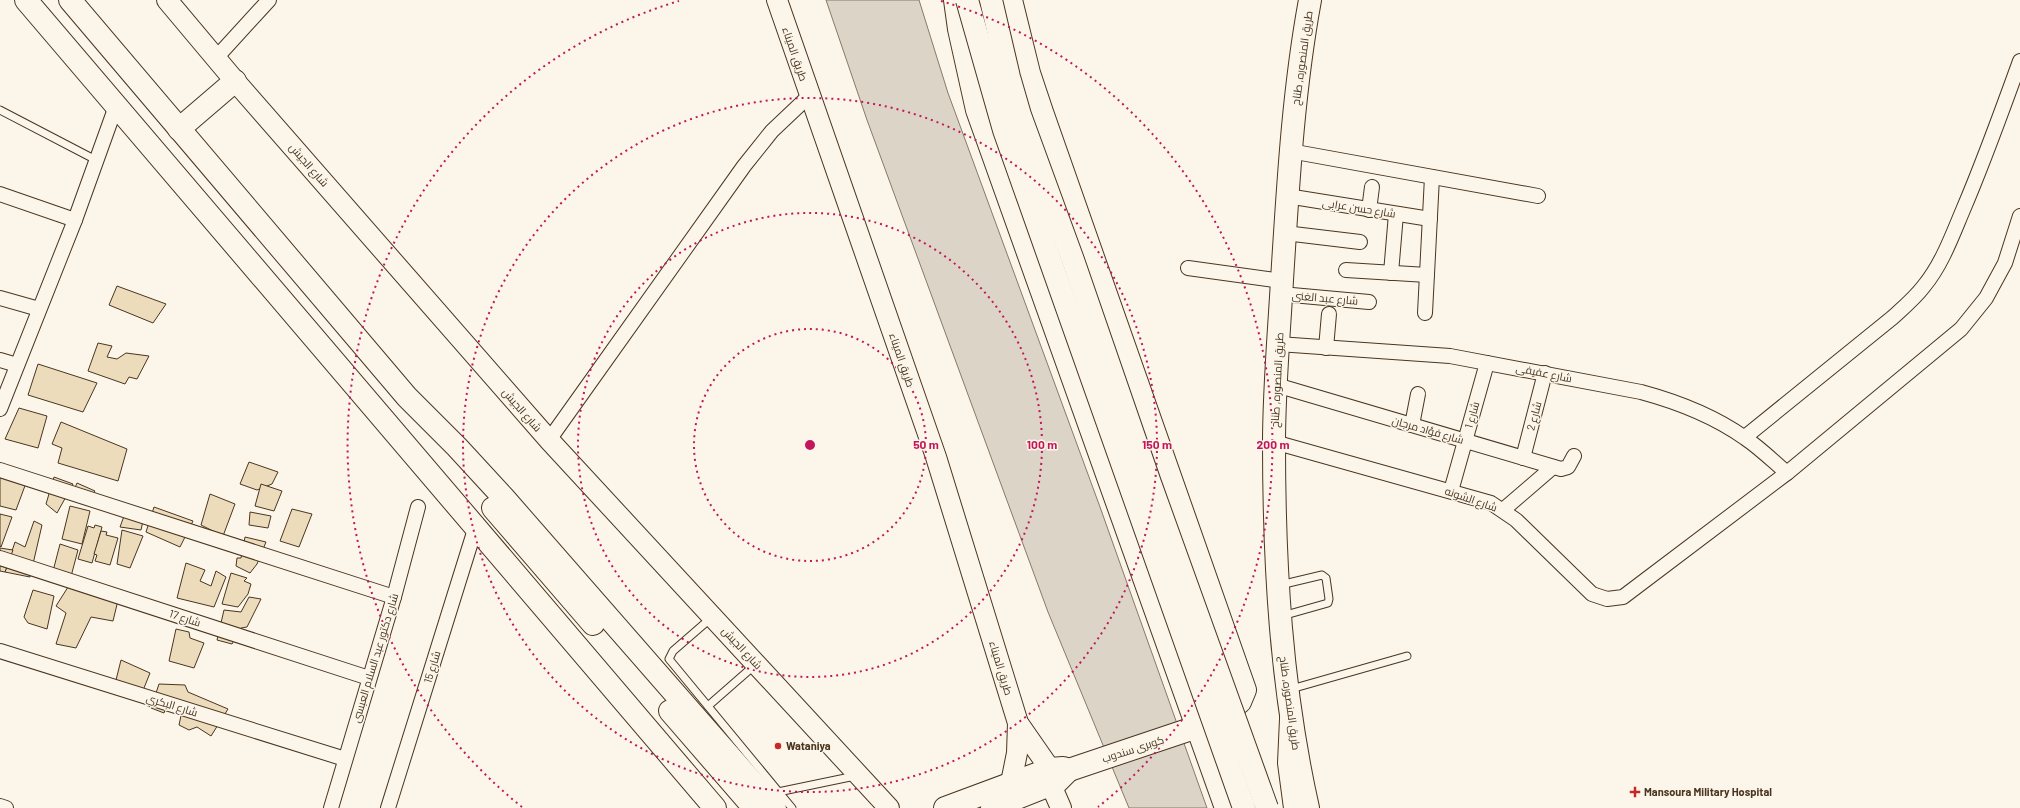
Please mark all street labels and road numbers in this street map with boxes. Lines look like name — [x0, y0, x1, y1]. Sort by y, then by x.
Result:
street label: طريق المنصوره, طناح — [1288, 10, 1317, 106]
street label: طريق الميناء — [779, 25, 811, 83]
street label: شارع الجيش — [286, 140, 332, 190]
street label: شارع حسن عرابى — [1321, 195, 1397, 222]
street label: شارع عبد الغنى — [1291, 288, 1359, 309]
street label: طريق الميناء — [886, 331, 918, 389]
street label: طريق المنصوره, طناح — [1268, 332, 1287, 428]
street label: شارع عفيفى — [1514, 361, 1573, 386]
street label: شارع الجيش — [499, 385, 545, 435]
street label: شارع 1 — [1461, 400, 1483, 430]
street label: شارع 2 — [1523, 400, 1546, 432]
street label: شارع فؤاد مرجان — [1390, 413, 1466, 448]
street label: شارع الشونه — [1443, 483, 1499, 515]
street label: شارع دكتور عبد السلام العبسى — [349, 592, 402, 725]
street label: شارع 17 — [167, 606, 203, 631]
street label: شارع الجيش — [718, 624, 765, 673]
street label: طريق الميناء — [986, 639, 1016, 697]
street label: شارع 15 — [420, 649, 444, 685]
street label: طريق المنصوره, طناح — [1275, 655, 1304, 751]
street label: شارع البكري — [144, 691, 199, 721]
street label: كوبرى سندوب — [1100, 732, 1166, 766]

